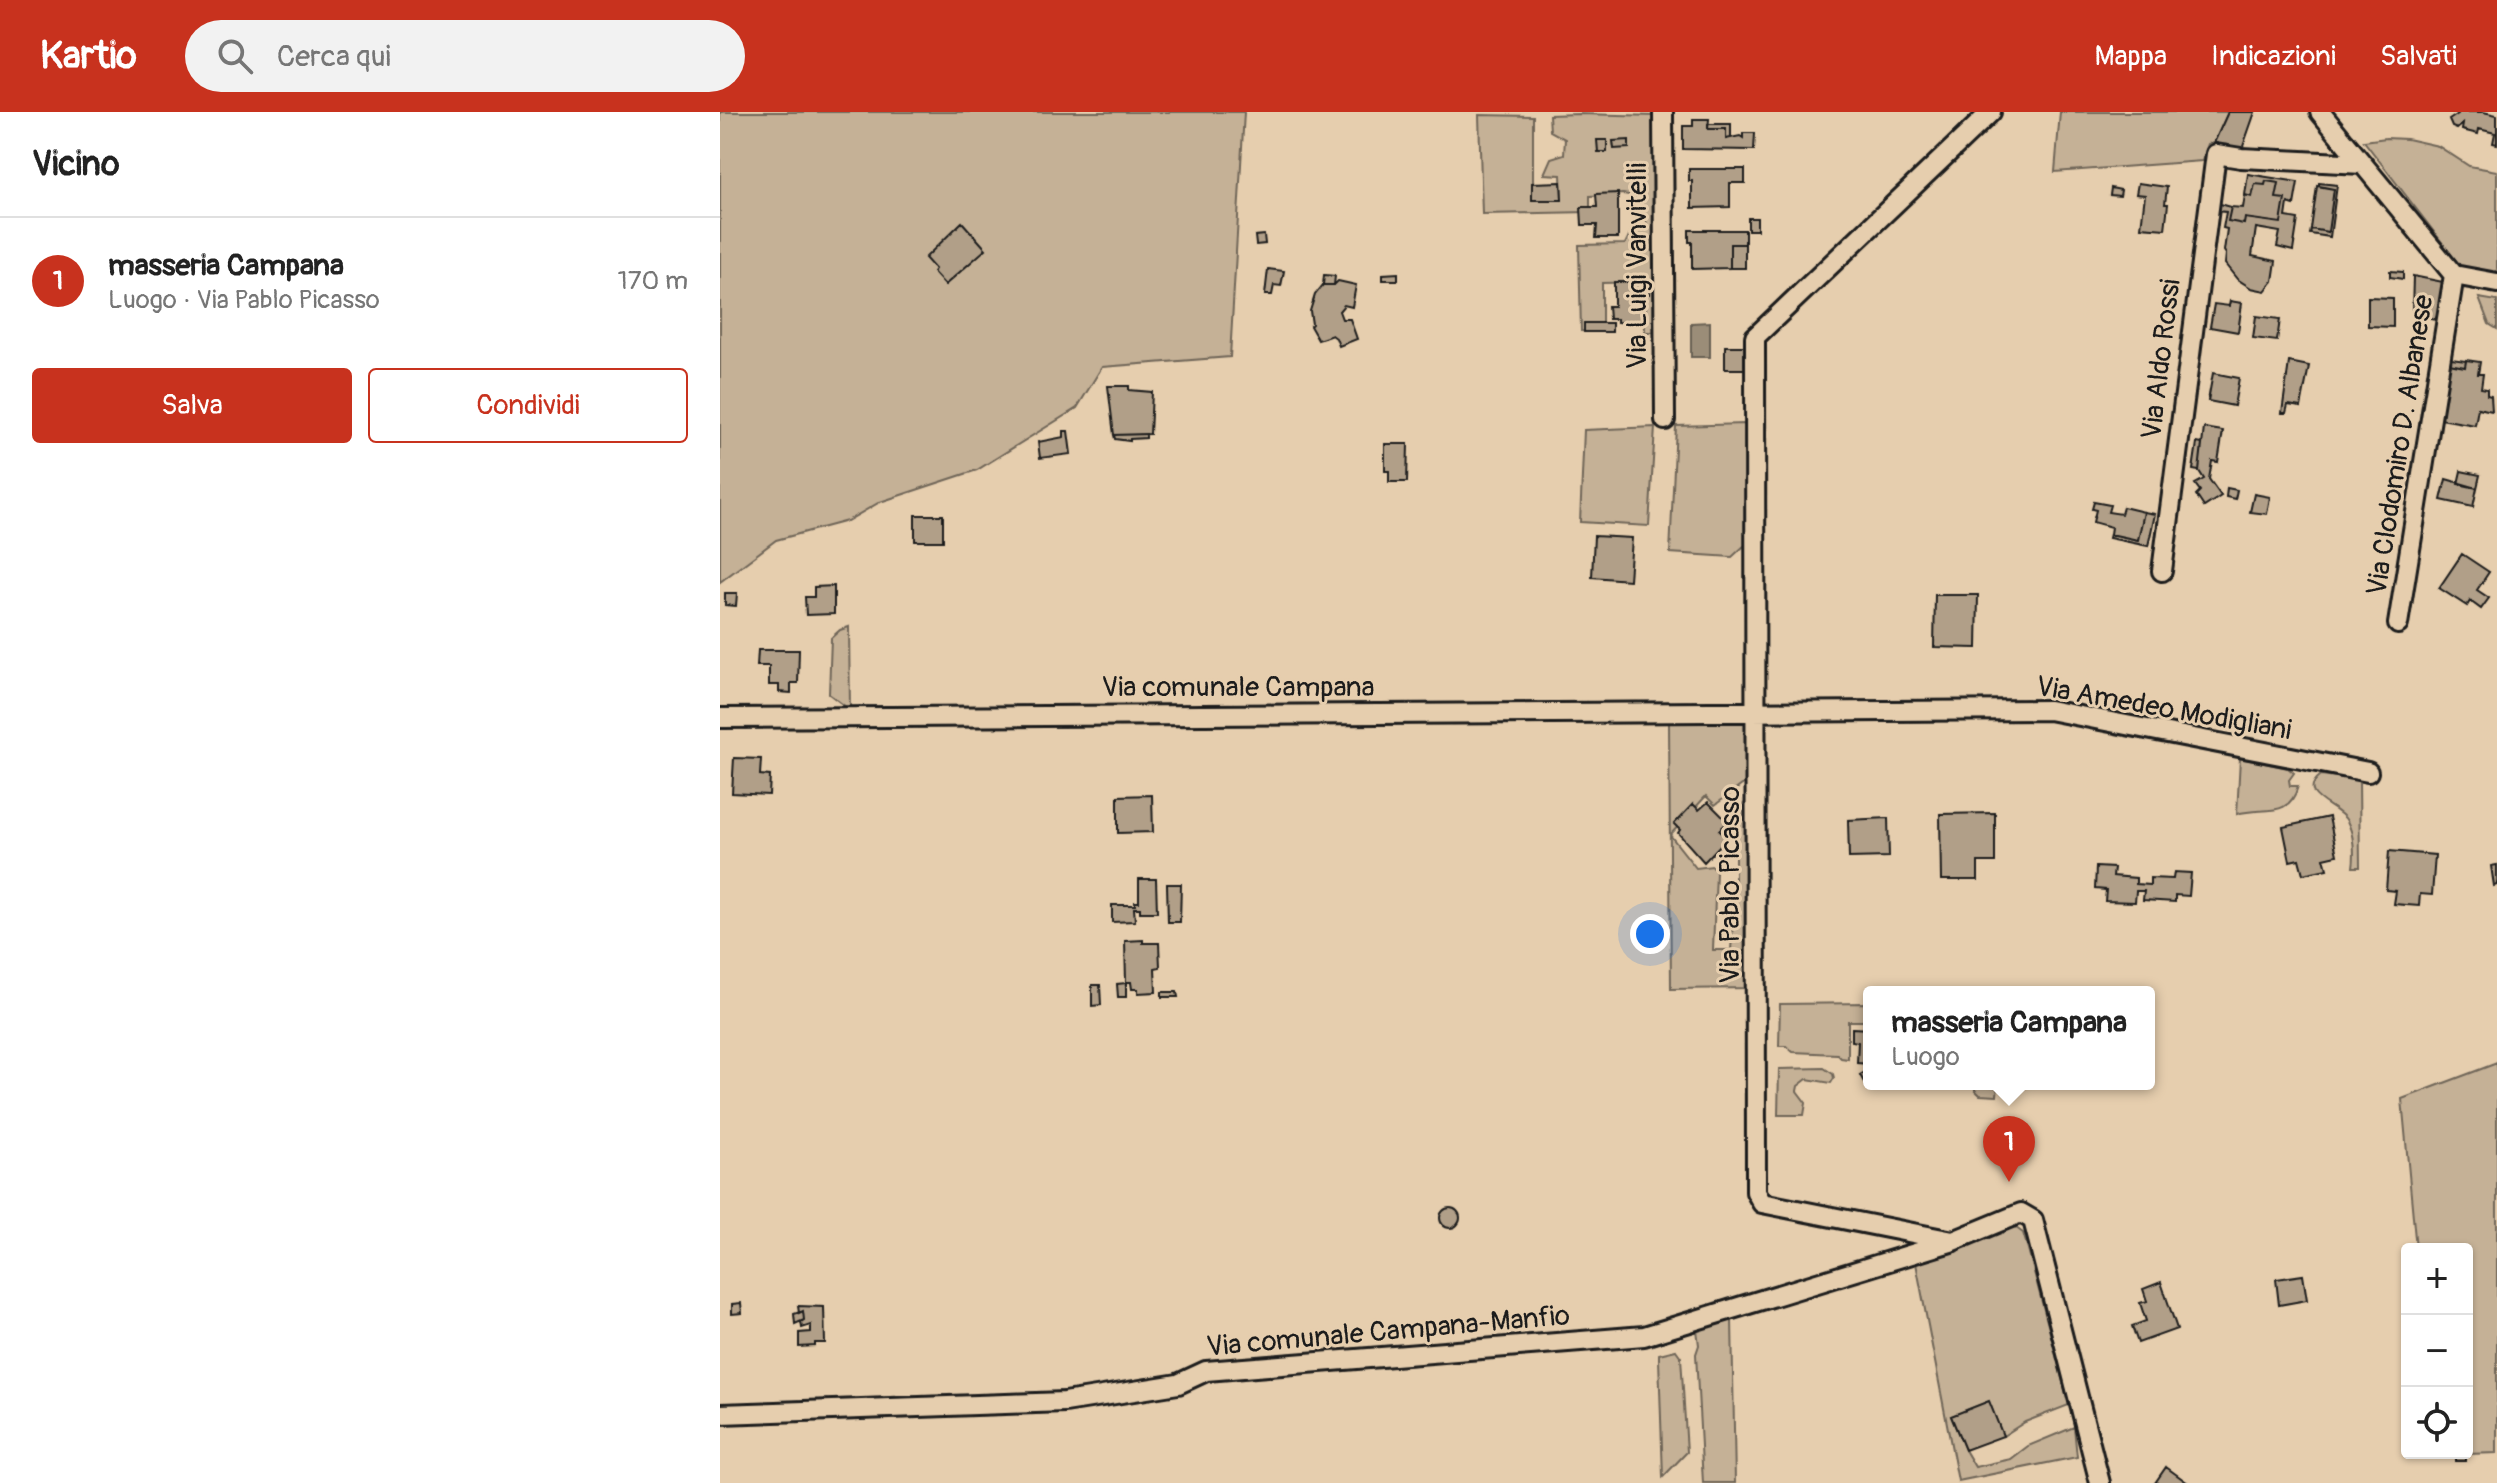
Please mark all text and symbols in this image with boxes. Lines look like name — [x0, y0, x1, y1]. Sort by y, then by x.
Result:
search box — [185, 20, 745, 92]
text: Kartio — [40, 32, 137, 80]
icon: search — [213, 34, 257, 78]
text: Cerca qui — [277, 38, 391, 75]
text: Mappa — [2094, 39, 2167, 74]
text: Indicazioni — [2211, 39, 2336, 74]
text: Salvati — [2380, 39, 2457, 74]
text: Vicino — [32, 143, 120, 186]
street label: Via Luigi Vanvitelli — [1620, 163, 1655, 369]
text: masseria Campana — [108, 247, 344, 284]
text: 1 — [53, 265, 63, 297]
text: 170 m — [618, 265, 688, 297]
street label: Via Aldo Rossi — [2134, 277, 2189, 441]
text: Luogo · Via Pablo Picasso — [108, 284, 380, 316]
street label: Via Clodomiro D. Albanese — [2359, 292, 2442, 598]
button: Salva — [32, 368, 352, 443]
button: Condividi — [368, 368, 688, 443]
street label: Via Amedeo Modigliani — [2033, 669, 2294, 748]
street label: Via comunale Campana — [1101, 670, 1375, 705]
street label: Via Pablo Picasso — [1713, 786, 1748, 984]
your location — [1630, 914, 1670, 954]
popup — [1863, 986, 2155, 1090]
text: masseria Campana — [1891, 1004, 2127, 1041]
text: Luogo — [1891, 1041, 1960, 1073]
pin: 1 — [1983, 1116, 2035, 1182]
map controls — [2401, 1243, 2473, 1459]
button: + — [2401, 1243, 2473, 1315]
street label: Via comunale Campana-Manfio — [1205, 1298, 1571, 1365]
button: − — [2401, 1315, 2473, 1387]
button: locate — [2401, 1387, 2473, 1459]

